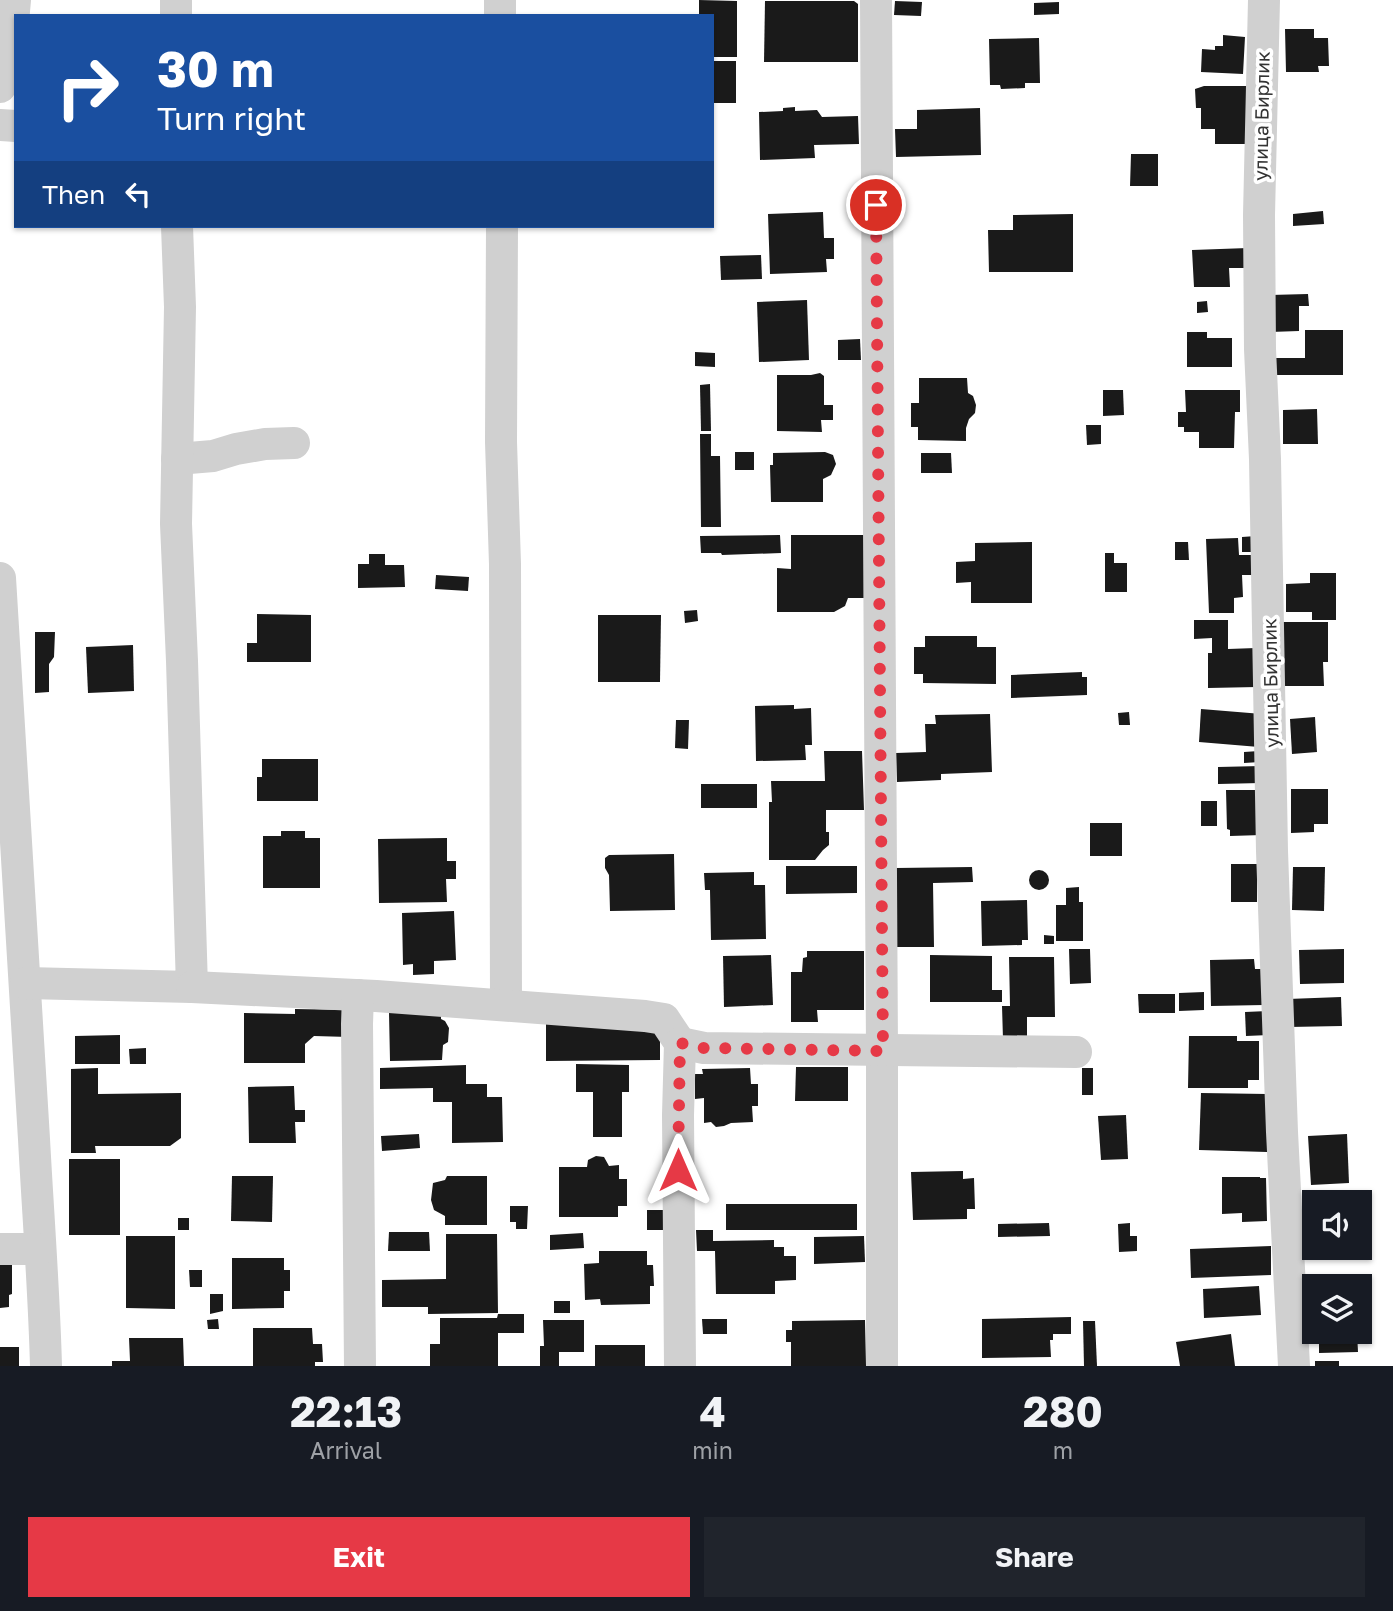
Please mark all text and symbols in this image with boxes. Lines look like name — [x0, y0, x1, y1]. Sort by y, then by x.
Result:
text: 30 m — [157, 39, 274, 98]
icon: right — [42, 42, 133, 133]
street label: улица Бирлик — [1248, 51, 1274, 181]
text: Turn right — [157, 99, 306, 137]
icon: left — [119, 175, 157, 213]
pin — [846, 175, 906, 235]
text: Then — [42, 179, 105, 210]
icon: arrive — [857, 186, 895, 224]
street label: улица Бирлик — [1257, 618, 1283, 748]
position arrow — [641, 1133, 715, 1207]
map controls — [1302, 1190, 1372, 1344]
button: sound — [1302, 1190, 1372, 1260]
button: layers — [1302, 1274, 1372, 1344]
text: 22:13 — [290, 1386, 402, 1436]
text: 4 — [699, 1386, 726, 1436]
text: 280 — [1023, 1386, 1103, 1436]
text: Arrival — [310, 1436, 382, 1464]
text: min — [692, 1436, 733, 1464]
text: m — [1053, 1436, 1073, 1464]
button: Exit — [28, 1517, 690, 1597]
button: Share — [704, 1517, 1365, 1597]

